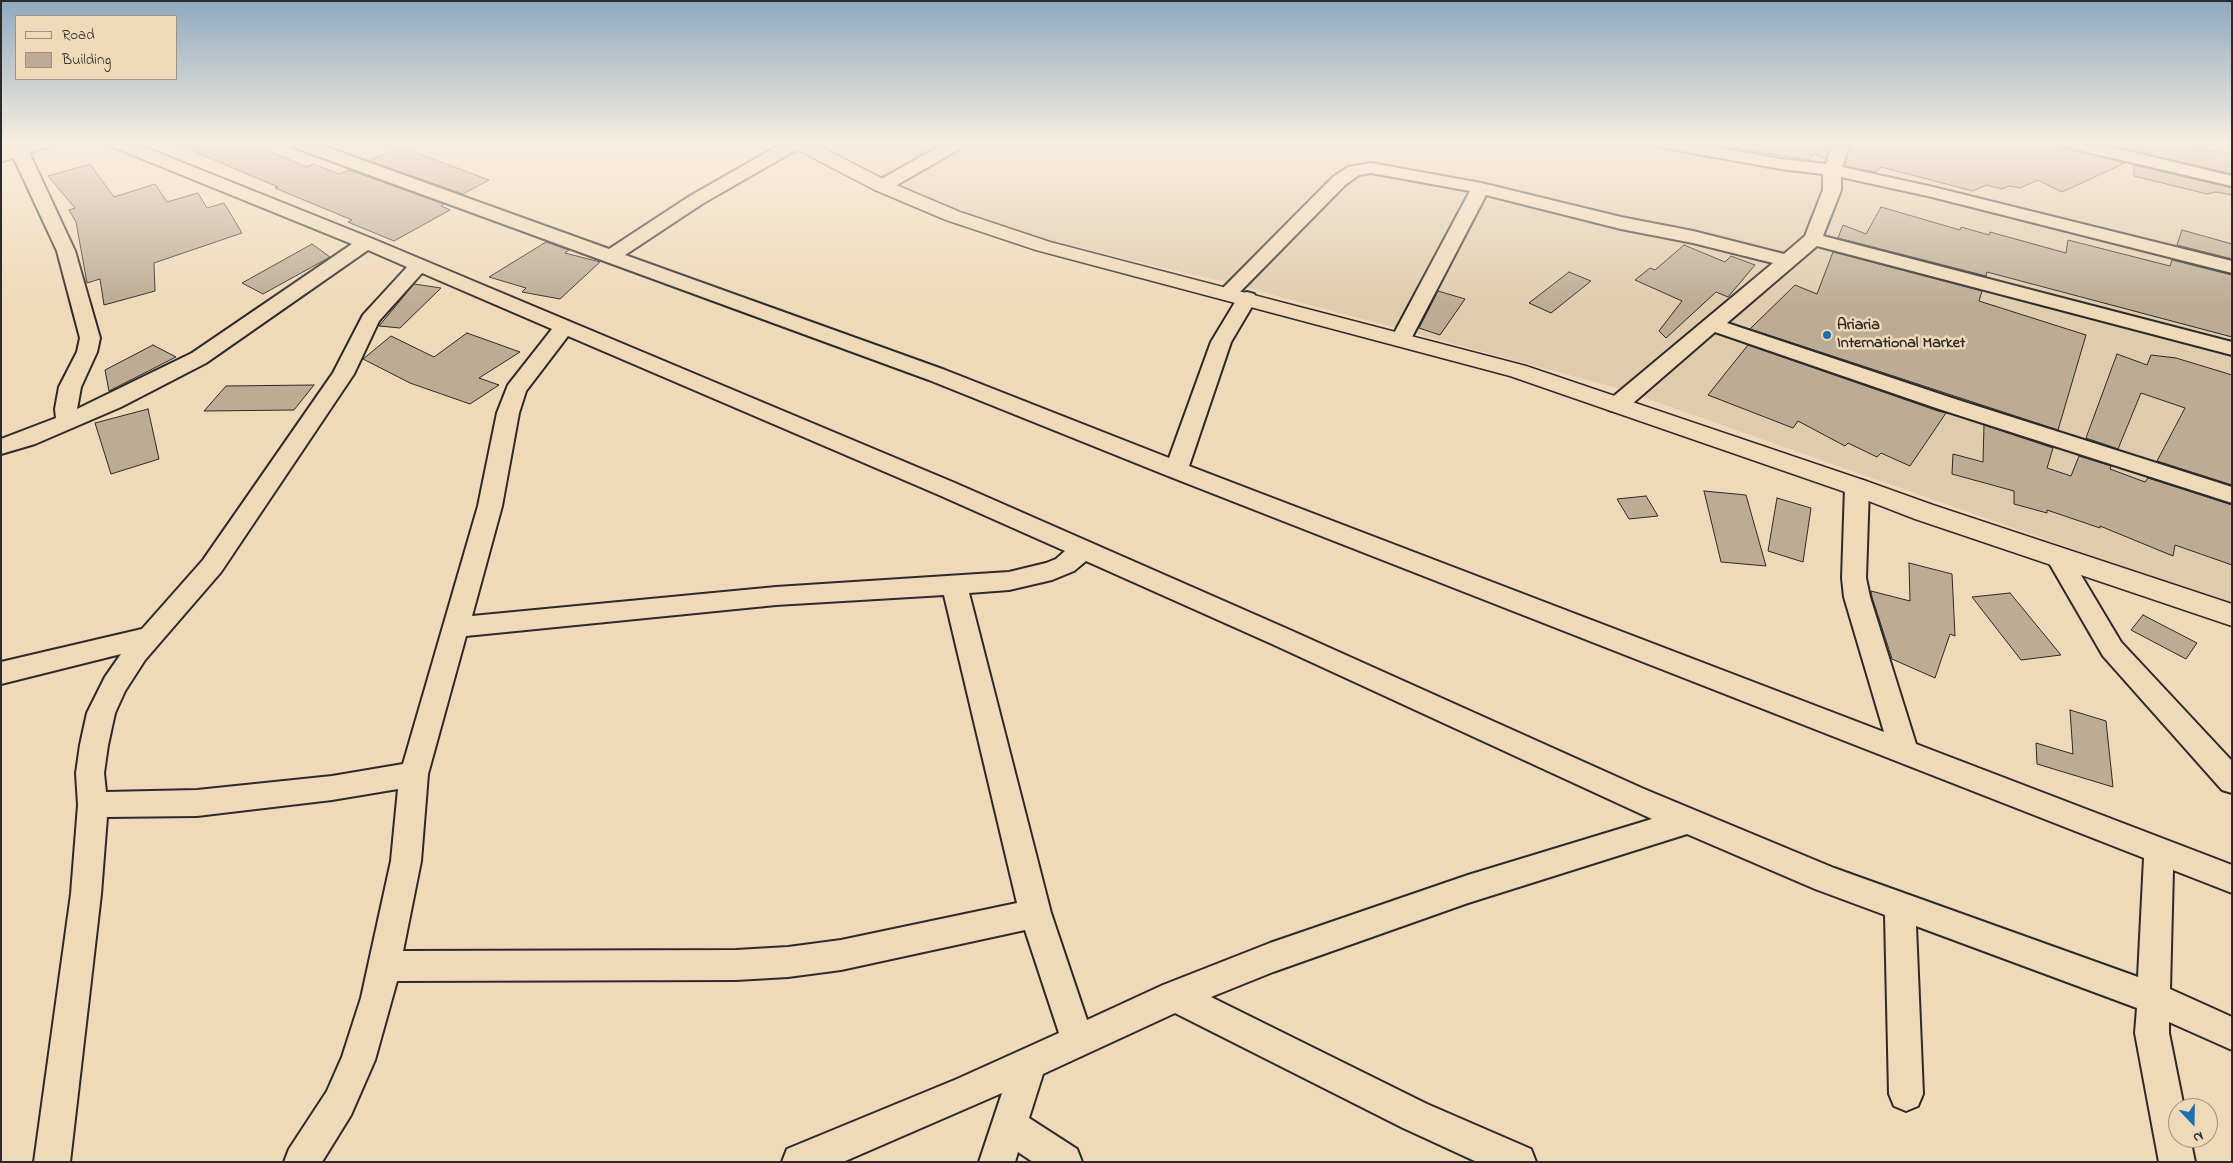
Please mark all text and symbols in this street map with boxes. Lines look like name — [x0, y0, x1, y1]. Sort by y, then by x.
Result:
legend — [15, 15, 178, 80]
text: Road — [62, 24, 95, 46]
text: Building — [62, 49, 111, 71]
place label: Ariaria International Market — [1837, 316, 1965, 354]
marker: Ariaria International Market — [1821, 329, 1833, 341]
north arrow — [2168, 1098, 2218, 1148]
text: N — [2190, 1125, 2206, 1148]

